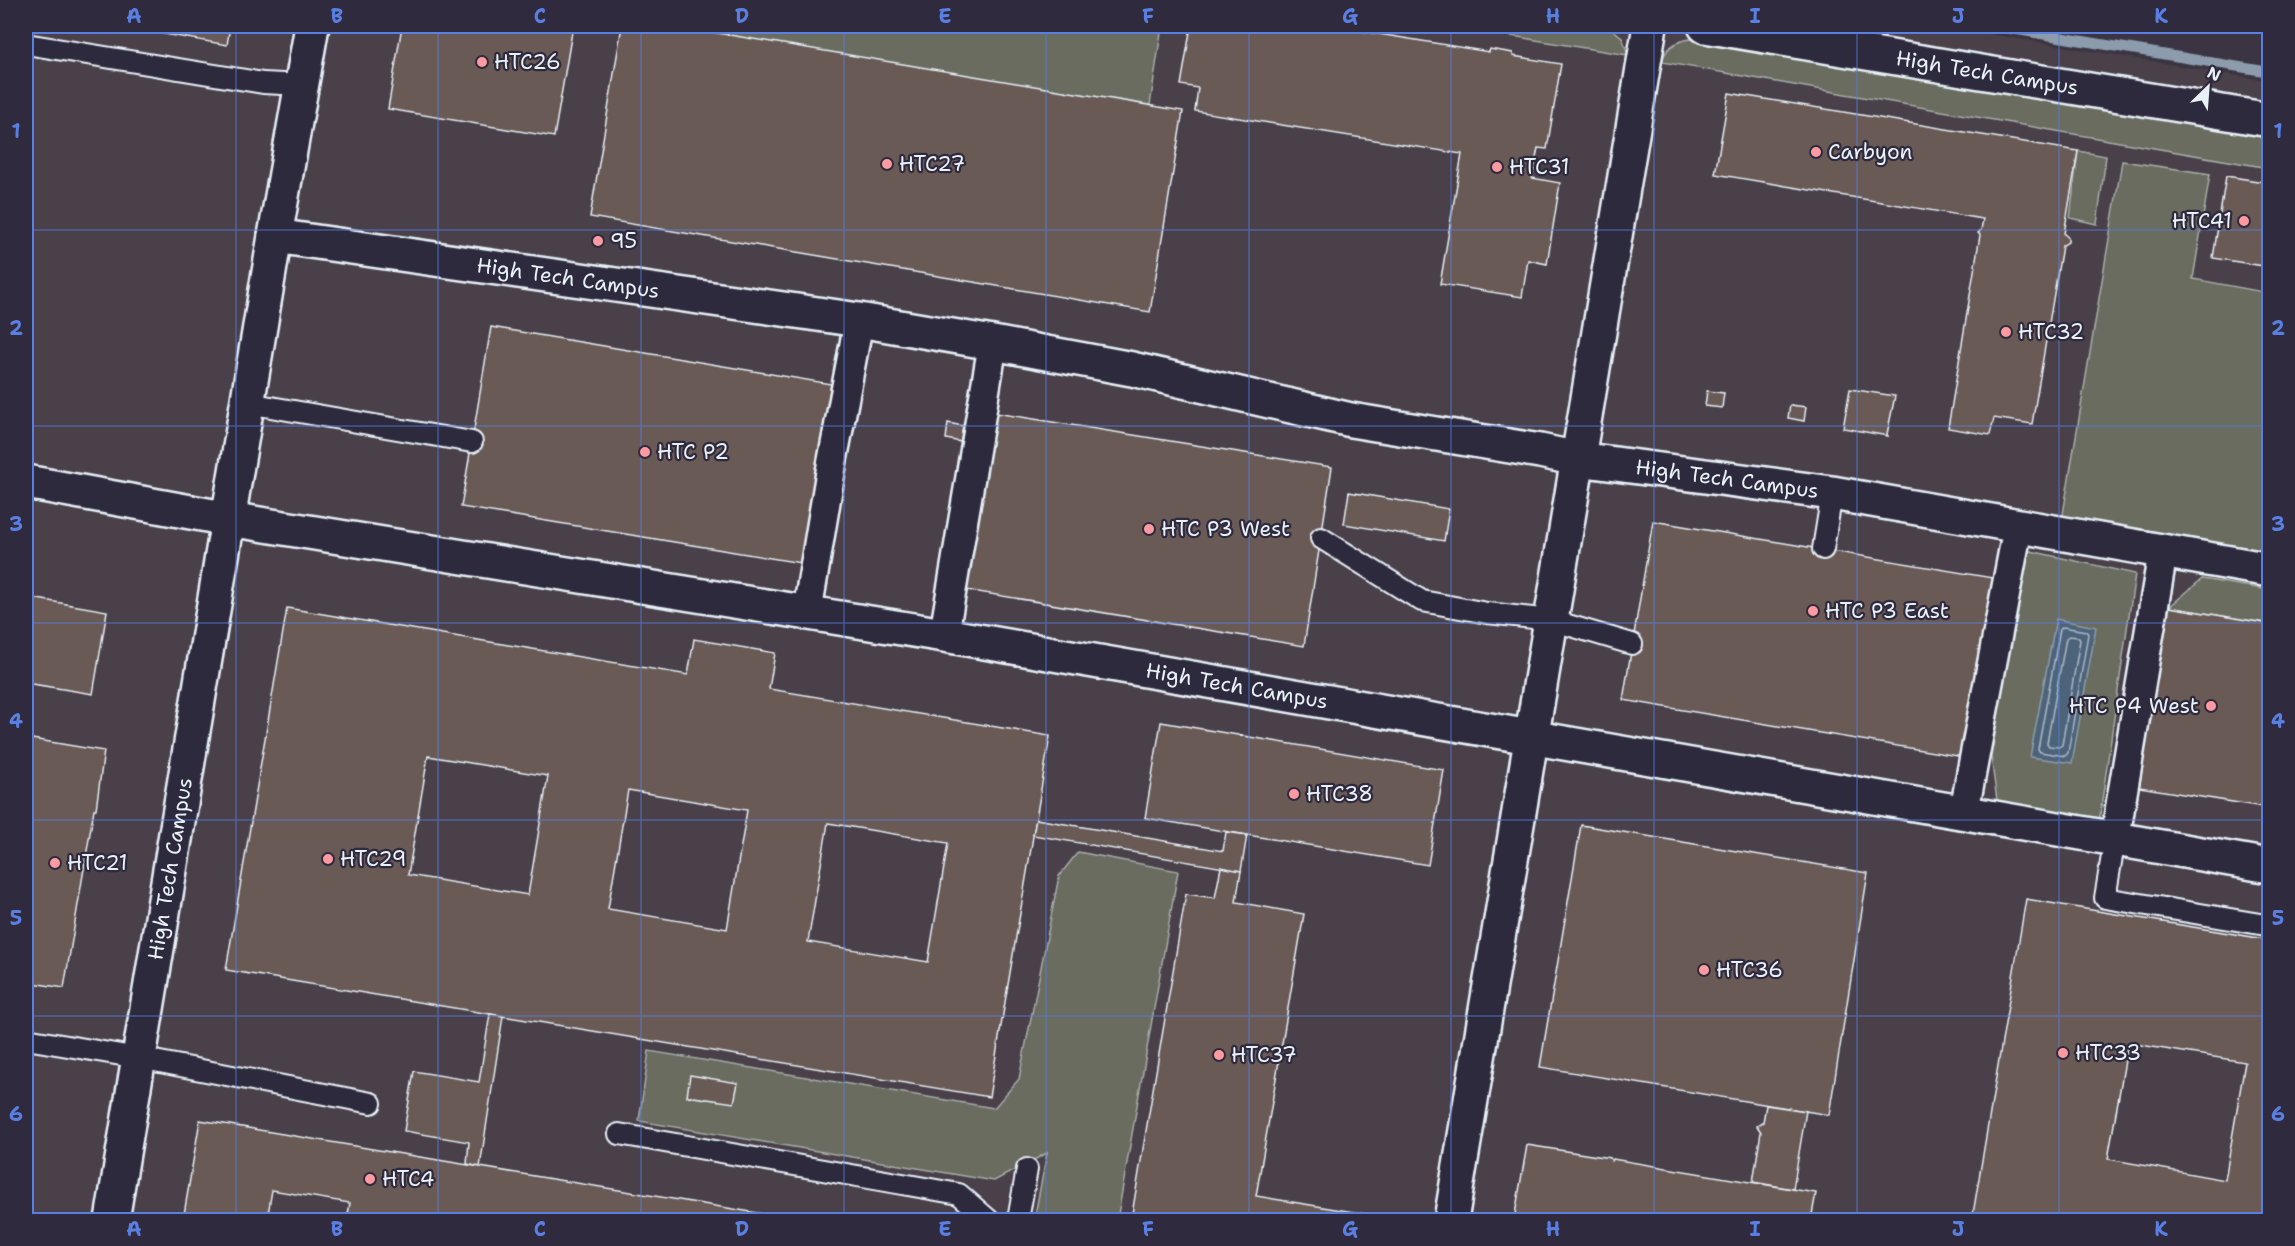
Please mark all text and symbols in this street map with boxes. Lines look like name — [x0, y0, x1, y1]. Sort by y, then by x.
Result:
text: A — [126, 3, 142, 29]
text: B — [331, 3, 343, 29]
text: C — [534, 3, 546, 29]
text: D — [735, 3, 749, 29]
text: E — [938, 3, 952, 29]
text: F — [1142, 3, 1154, 29]
text: G — [1342, 3, 1358, 29]
text: H — [1546, 3, 1560, 29]
text: I — [1749, 3, 1761, 29]
text: J — [1952, 3, 1965, 29]
text: K — [2154, 3, 2168, 29]
street label: High Tech Campus — [1894, 44, 2080, 102]
place label: HTC26 — [494, 48, 561, 76]
marker: HTC26 — [475, 55, 489, 69]
north arrow — [2178, 57, 2238, 117]
text: N — [2204, 62, 2224, 86]
text: 1 — [11, 118, 21, 144]
text: 1 — [2273, 118, 2283, 144]
place label: Carbyon — [1828, 138, 1913, 166]
marker: Carbyon — [1809, 145, 1823, 159]
place label: HTC27 — [899, 150, 965, 178]
place label: HTC31 — [1509, 153, 1570, 181]
marker: HTC27 — [880, 157, 894, 171]
marker: HTC31 — [1490, 160, 1504, 174]
place label: HTC41 — [2172, 207, 2232, 235]
marker: HTC41 — [2237, 214, 2251, 228]
place label: 95 — [610, 227, 637, 255]
marker: 95 — [591, 234, 605, 248]
street label: High Tech Campus — [475, 251, 661, 305]
text: 2 — [9, 315, 23, 341]
text: 2 — [2271, 315, 2285, 341]
place label: HTC32 — [2018, 318, 2084, 346]
marker: HTC32 — [1999, 325, 2013, 339]
place label: HTC P2 — [657, 438, 729, 466]
marker: HTC P2 — [638, 445, 652, 459]
street label: High Tech Campus — [1634, 453, 1820, 505]
text: 3 — [9, 511, 23, 537]
text: 3 — [2271, 511, 2285, 537]
place label: HTC P3 West — [1161, 515, 1290, 543]
marker: HTC P3 West — [1142, 522, 1156, 536]
place label: HTC P3 East — [1825, 597, 1949, 625]
marker: HTC P3 East — [1806, 604, 1820, 618]
street label: High Tech Campus — [1144, 656, 1330, 716]
place label: HTC P4 West — [2069, 692, 2199, 720]
marker: HTC P4 West — [2204, 699, 2218, 713]
text: 4 — [9, 708, 23, 734]
text: 4 — [2271, 708, 2285, 734]
street label: High Tech Campus — [141, 775, 199, 962]
place label: HTC38 — [1306, 780, 1373, 808]
marker: HTC38 — [1287, 787, 1301, 801]
place label: HTC29 — [340, 845, 406, 873]
place label: HTC21 — [67, 849, 128, 877]
marker: HTC29 — [321, 852, 335, 866]
marker: HTC21 — [48, 856, 62, 870]
text: 5 — [10, 905, 22, 931]
text: 5 — [2272, 905, 2284, 931]
place label: HTC36 — [1716, 956, 1783, 984]
marker: HTC36 — [1697, 963, 1711, 977]
place label: HTC33 — [2075, 1039, 2141, 1067]
place label: HTC37 — [1231, 1041, 1297, 1069]
marker: HTC33 — [2056, 1046, 2070, 1060]
marker: HTC37 — [1212, 1048, 1226, 1062]
text: 6 — [9, 1101, 23, 1127]
text: 6 — [2271, 1101, 2285, 1127]
place label: HTC4 — [382, 1165, 434, 1193]
marker: HTC4 — [363, 1172, 377, 1186]
text: A — [126, 1216, 142, 1242]
text: B — [331, 1216, 343, 1242]
text: C — [534, 1216, 546, 1242]
text: D — [735, 1216, 749, 1242]
text: E — [938, 1216, 952, 1242]
text: F — [1142, 1216, 1154, 1242]
text: G — [1342, 1216, 1358, 1242]
text: H — [1546, 1216, 1560, 1242]
text: I — [1749, 1216, 1761, 1242]
text: J — [1952, 1216, 1965, 1242]
text: K — [2154, 1216, 2168, 1242]

